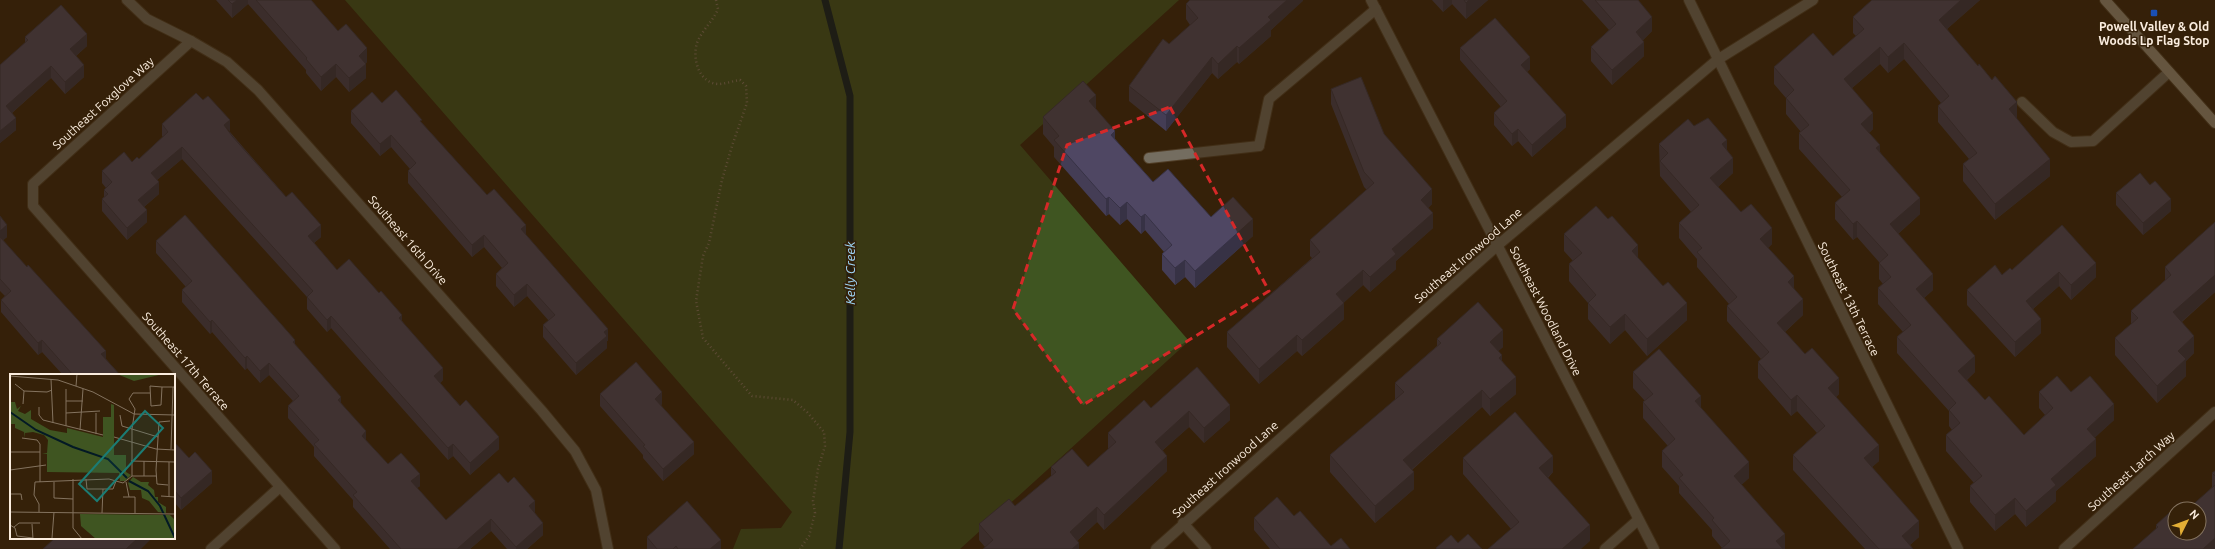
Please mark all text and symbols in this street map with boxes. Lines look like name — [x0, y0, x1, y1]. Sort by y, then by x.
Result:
marker: Powell Valley & Old Woods Lp Flag Stop — [2149, 8, 2159, 18]
place label: Powell Valley & Old Woods Lp Flag Stop — [2099, 20, 2209, 47]
street label: Southeast Foxglove Way — [50, 54, 156, 152]
street label: Southeast 16th Drive — [366, 193, 450, 287]
street label: Southeast Ironwood Lane — [1412, 205, 1524, 305]
street label: Southeast 13th Terrace — [1816, 240, 1882, 358]
water label: Kelly Creek — [843, 241, 857, 305]
street label: Southeast Woodland Drive — [1508, 244, 1584, 378]
street label: Southeast 17th Terrace — [140, 309, 232, 413]
inset map — [10, 374, 175, 539]
street label: Southeast Ironwood Lane — [1170, 418, 1280, 520]
street label: Southeast Larch Way — [2085, 429, 2177, 513]
north arrow — [2167, 501, 2207, 541]
text: N — [2187, 507, 2202, 521]

